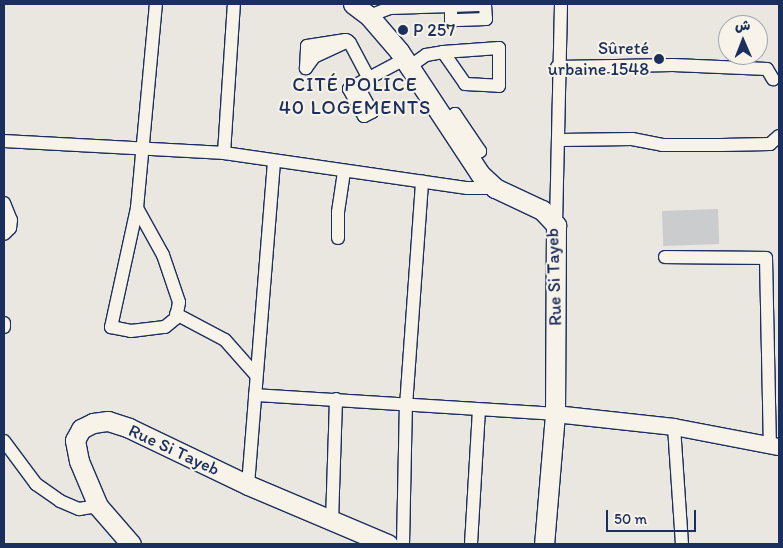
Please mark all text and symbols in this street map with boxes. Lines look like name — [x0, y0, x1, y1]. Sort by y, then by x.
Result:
north arrow — [718, 15, 768, 65]
text: ش — [735, 17, 751, 34]
place label: P 257 — [413, 19, 455, 41]
marker: P 257 — [397, 24, 409, 36]
place label: Sûreté urbaine 1548 — [548, 38, 649, 80]
marker: Sûreté urbaine 1548 — [653, 53, 665, 65]
district label: CITÉ POLICE 40 LOGEMENTS — [277, 73, 433, 120]
street label: Rue Si Tayeb — [542, 229, 566, 325]
street label: Rue Si Tayeb — [126, 420, 222, 480]
scale bar — [608, 500, 698, 532]
text: 50 m — [614, 510, 647, 528]

